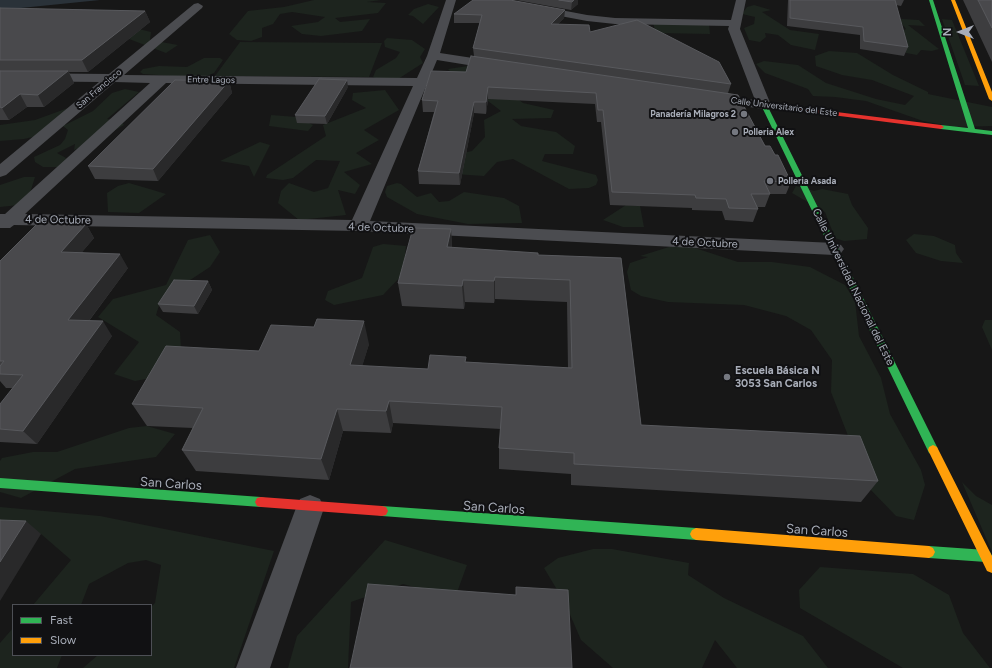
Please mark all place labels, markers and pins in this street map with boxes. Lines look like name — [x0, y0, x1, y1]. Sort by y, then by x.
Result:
place label: Panadería Milagros 2 — [650, 109, 736, 119]
marker: Panadería Milagros 2 — [739, 109, 749, 119]
marker: Polleria Alex — [730, 127, 740, 137]
place label: Polleria Alex — [743, 127, 794, 137]
marker: Polleria Asada — [765, 176, 775, 186]
place label: Polleria Asada — [778, 176, 836, 186]
place label: Escuela Básica N 3053 San Carlos — [735, 364, 820, 390]
marker: Escuela Básica N 3053 San Carlos — [722, 372, 732, 382]

